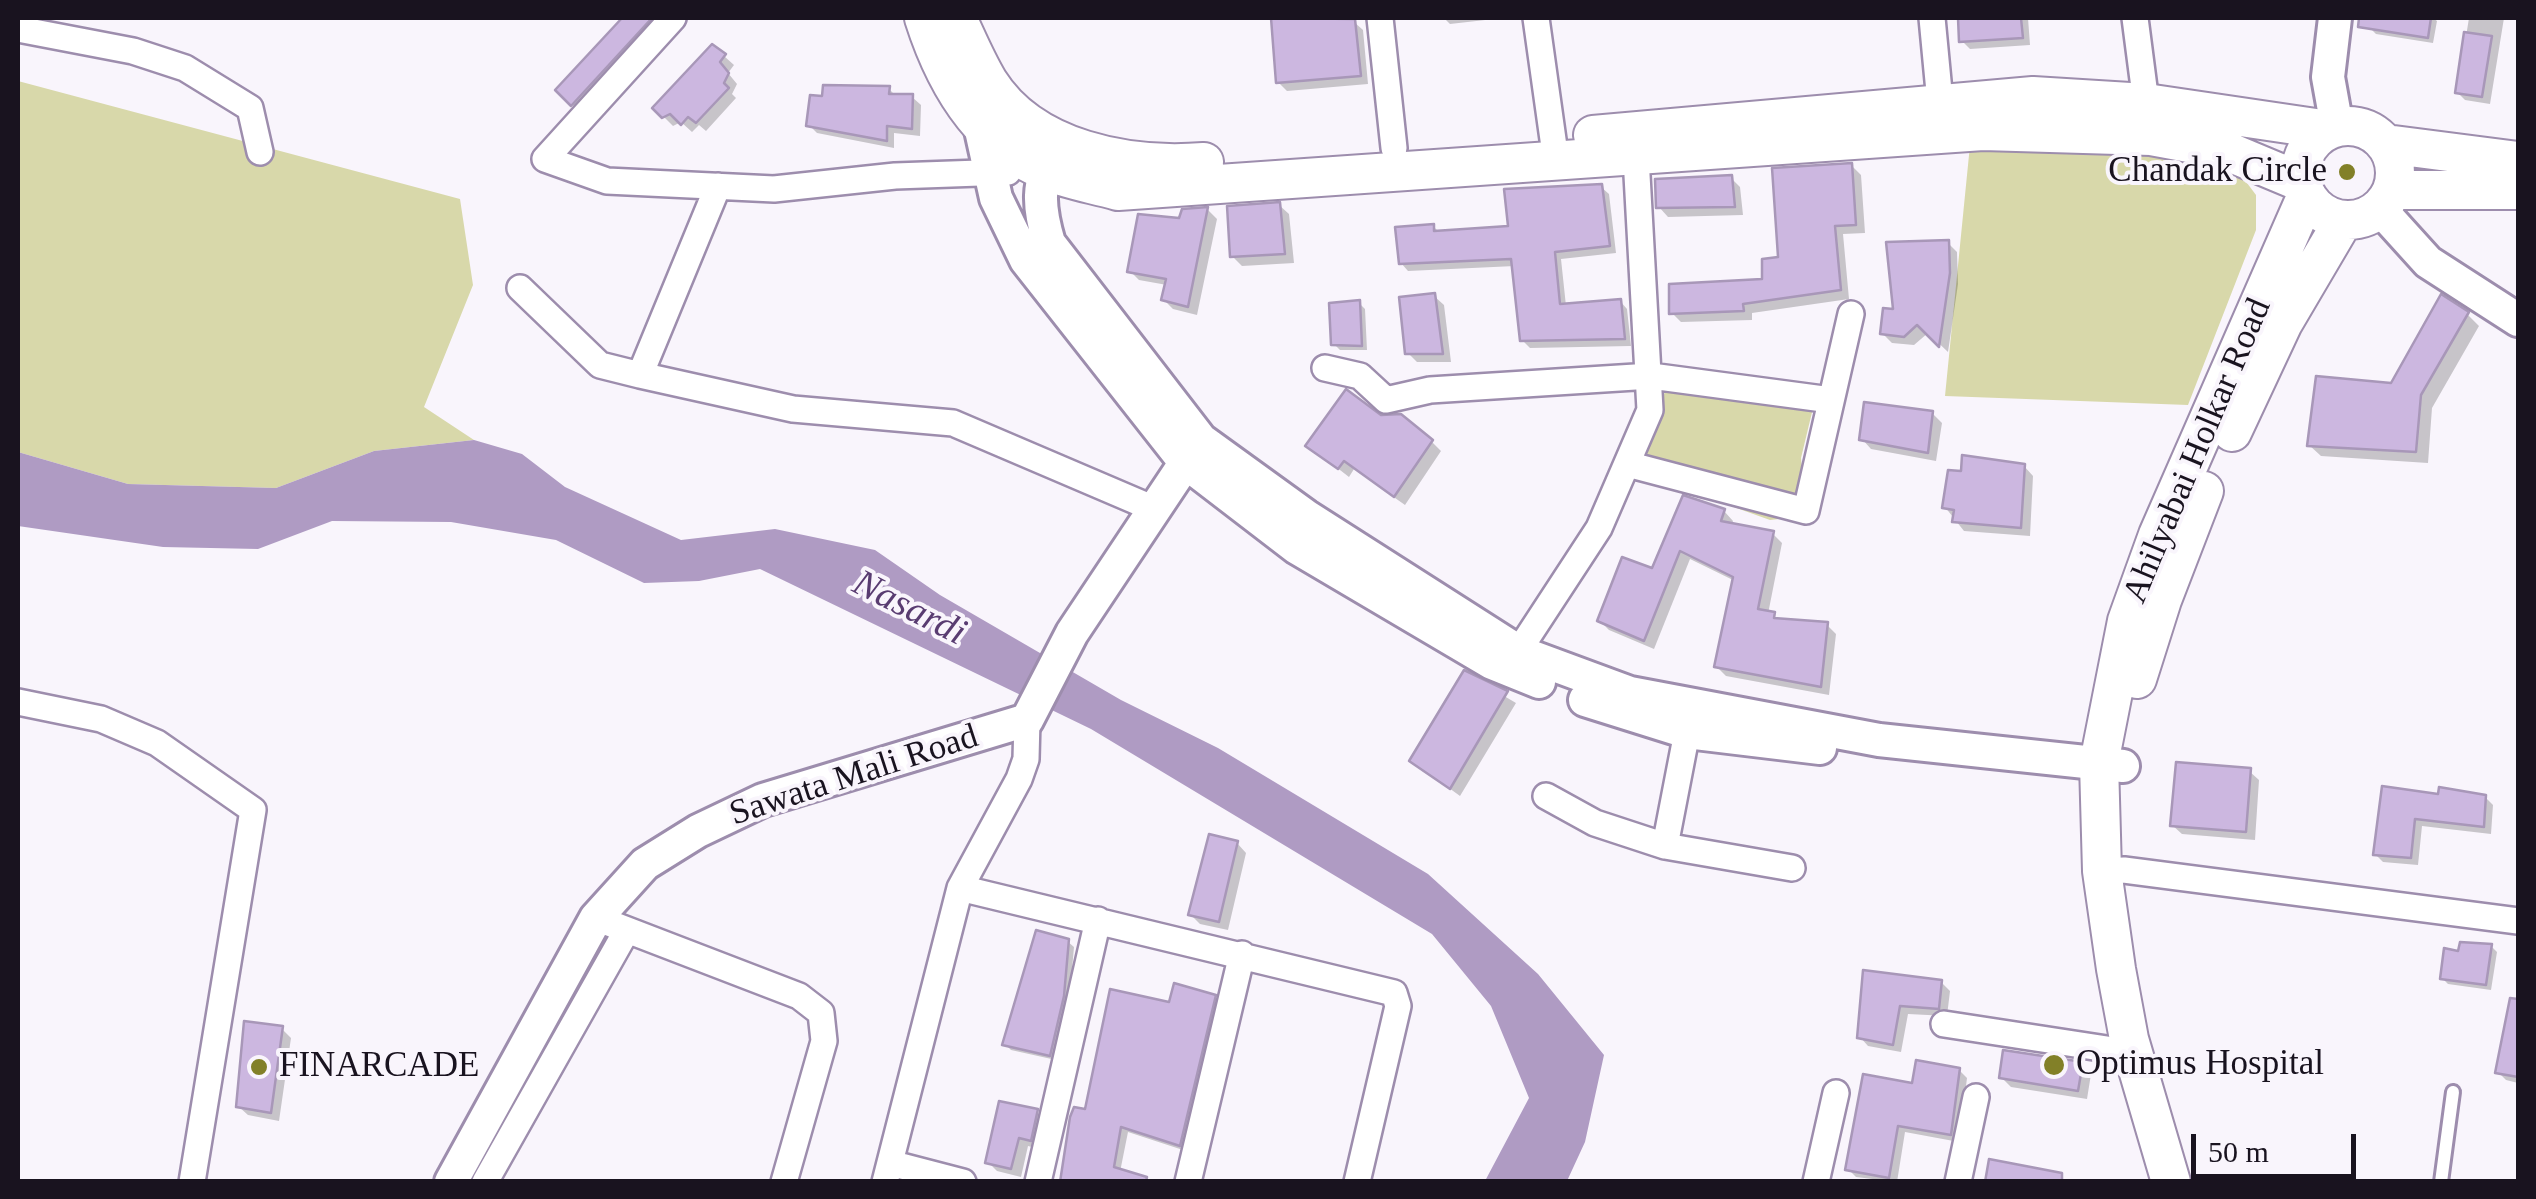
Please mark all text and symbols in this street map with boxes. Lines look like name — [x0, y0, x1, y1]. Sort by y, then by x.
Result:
place label: Chandak Circle — [2108, 151, 2327, 193]
marker: Chandak Circle — [2336, 161, 2358, 183]
street label: Ahilyabai Holkar Road — [2115, 292, 2281, 610]
water label: Nasardi — [845, 561, 973, 657]
street label: Sawata Mali Road — [725, 716, 983, 836]
place label: Optimus Hospital — [2076, 1044, 2324, 1086]
place label: FINARCADE — [279, 1046, 479, 1088]
marker: Optimus Hospital — [2041, 1052, 2067, 1078]
marker: FINARCADE — [248, 1056, 270, 1078]
scale bar — [2196, 1114, 2361, 1176]
text: 50 m — [2208, 1135, 2269, 1168]

